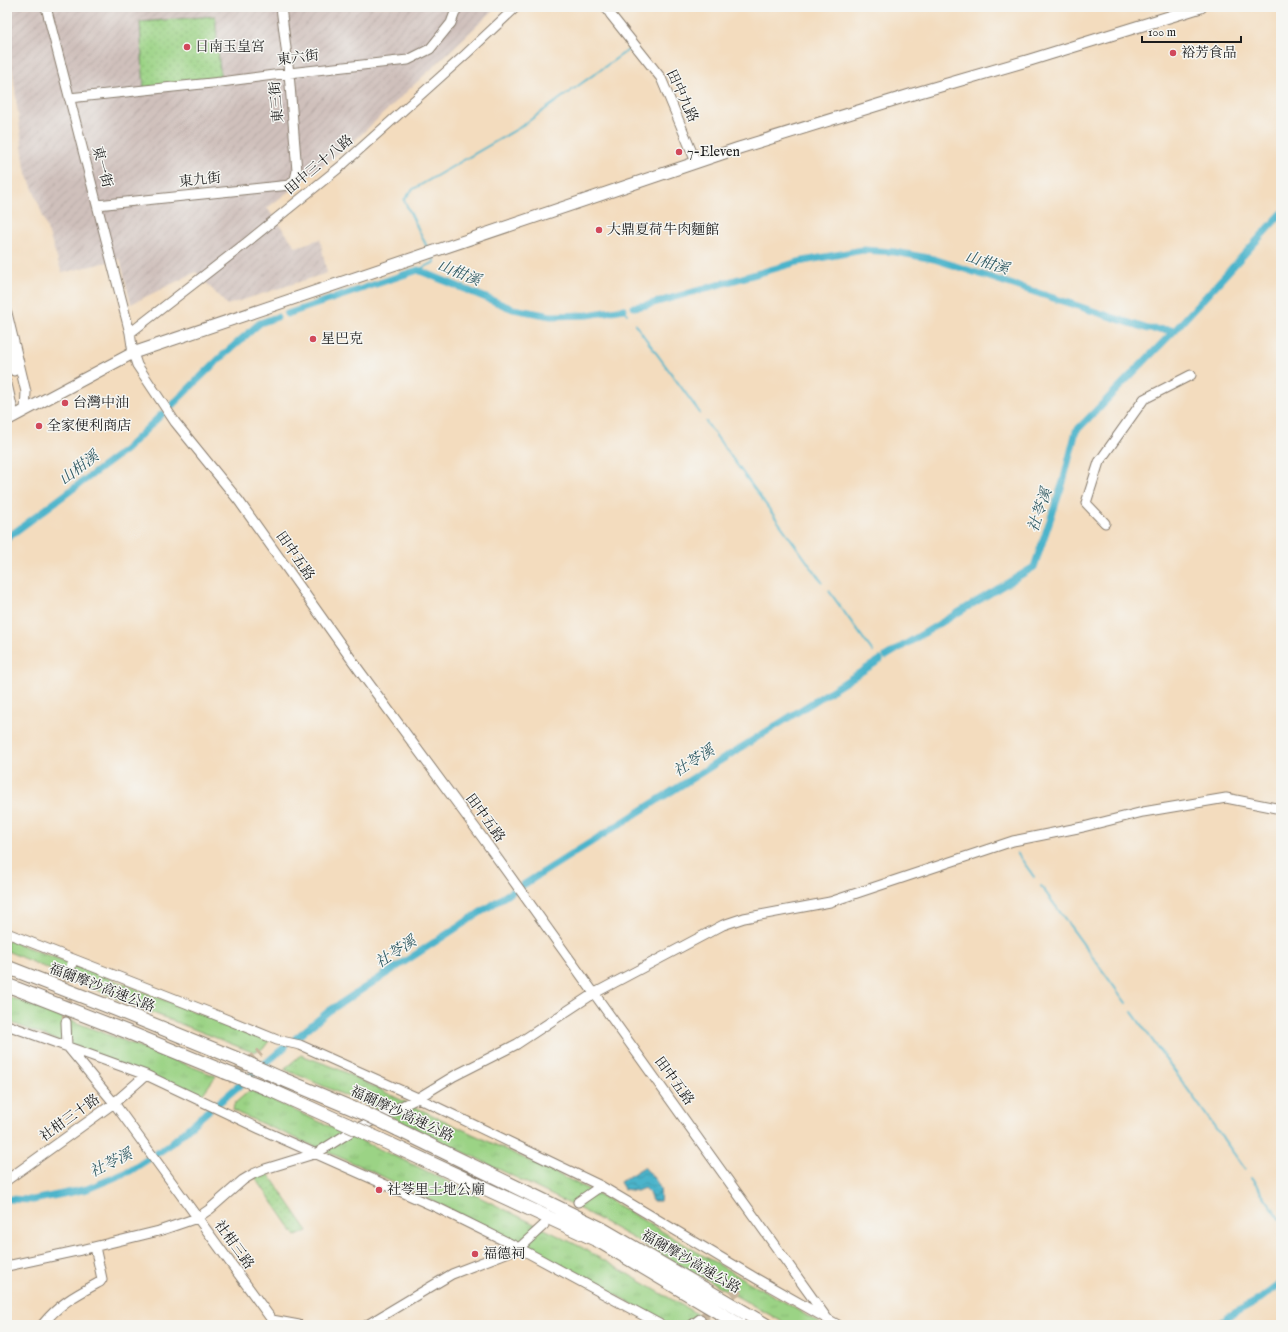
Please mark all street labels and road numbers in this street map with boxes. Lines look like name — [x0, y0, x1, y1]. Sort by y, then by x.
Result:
street label: 東六街 — [276, 47, 320, 69]
street label: 田中九路 — [662, 67, 702, 125]
street label: 東三街 — [266, 80, 288, 124]
street label: 田中三十八路 — [281, 131, 357, 199]
street label: 東一街 — [88, 144, 116, 190]
street label: 東九街 — [178, 169, 222, 191]
street label: 田中五路 — [272, 528, 318, 584]
street label: 田中五路 — [461, 790, 509, 846]
street label: 福爾摩沙高速公路 — [46, 960, 158, 1016]
street label: 田中五路 — [650, 1053, 698, 1109]
street label: 福爾摩沙高速公路 — [347, 1082, 457, 1146]
street label: 社柑三十路 — [36, 1090, 104, 1146]
street label: 社柑三路 — [210, 1217, 258, 1273]
street label: 福爾摩沙高速公路 — [638, 1226, 744, 1298]

